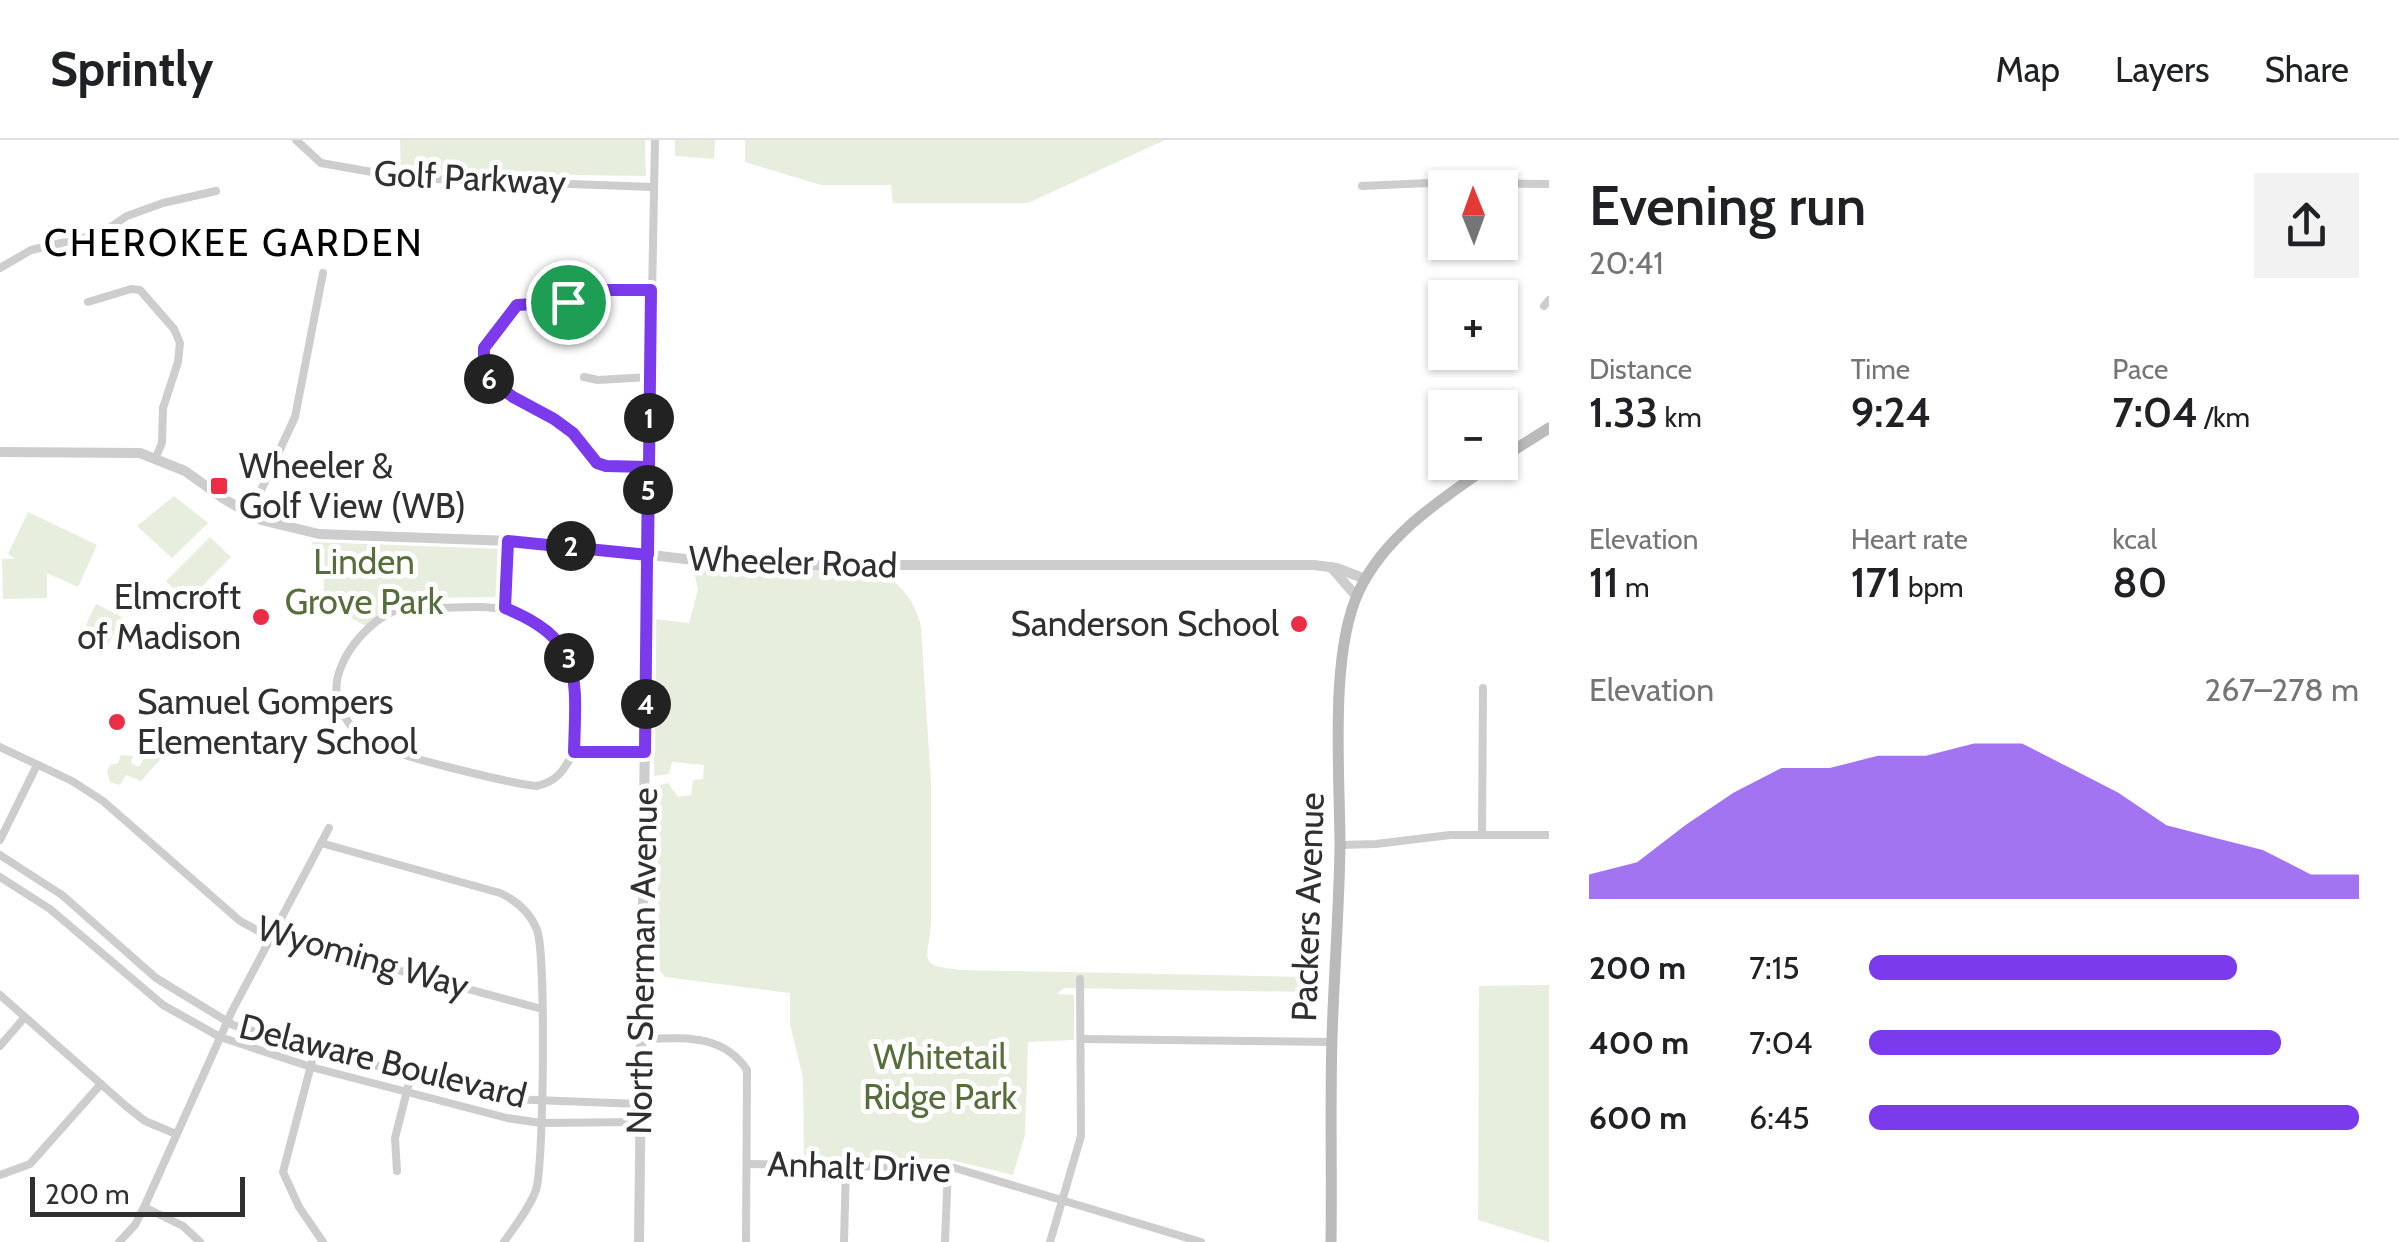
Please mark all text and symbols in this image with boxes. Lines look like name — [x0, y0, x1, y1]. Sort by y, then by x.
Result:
text: Sprintly — [50, 40, 213, 98]
text: Map — [1996, 48, 2060, 91]
text: Layers — [2115, 48, 2209, 91]
text: Share — [2264, 48, 2349, 91]
street label: Golf Parkway — [373, 151, 568, 204]
north arrow — [1428, 170, 1518, 260]
map controls — [1428, 170, 1518, 480]
text: Evening run — [1589, 172, 1866, 239]
button: share — [2254, 173, 2359, 278]
district label: CHEROKEE GARDEN — [44, 219, 424, 266]
text: 20:41 — [1589, 243, 1664, 282]
pin — [526, 260, 611, 345]
icon: arrive — [541, 275, 596, 330]
button: + — [1428, 280, 1518, 370]
text: Distance — [1589, 352, 1692, 386]
text: Time — [1851, 352, 1910, 386]
text: Pace — [2112, 352, 2168, 386]
pin: 6 — [464, 354, 514, 404]
text: 6 — [481, 362, 497, 396]
text: 1.33 — [1589, 386, 1658, 438]
text: 9:24 — [1851, 386, 1931, 438]
text: 7:04 — [2112, 386, 2198, 438]
button: − — [1428, 390, 1518, 480]
pin: 1 — [624, 393, 674, 443]
text: km — [1658, 400, 1702, 434]
text: /km — [2198, 400, 2250, 434]
text: 1 — [644, 401, 654, 435]
place label: Wheeler & Golf View (WB) — [239, 444, 466, 527]
pin: 5 — [623, 465, 673, 515]
text: 5 — [640, 473, 656, 507]
marker: Wheeler & Golf View (WB) — [208, 475, 230, 497]
pin: 2 — [546, 521, 596, 571]
text: Elevation — [1589, 522, 1698, 556]
text: Heart rate — [1851, 522, 1968, 556]
text: kcal — [2112, 522, 2157, 556]
text: 2 — [564, 529, 578, 563]
street label: Wheeler Road — [688, 536, 898, 587]
park label: Linden Grove Park — [285, 540, 444, 623]
text: 11 — [1589, 556, 1619, 608]
text: 171 — [1851, 556, 1902, 608]
text: 80 — [2112, 556, 2167, 608]
text: m — [1619, 570, 1650, 604]
text: bpm — [1902, 570, 1964, 604]
place label: Elmcroft of Madison — [77, 575, 241, 658]
place label: Sanderson School — [1011, 602, 1280, 645]
marker: Elmcroft of Madison — [250, 606, 272, 628]
marker: Sanderson School — [1288, 613, 1310, 635]
pin: 3 — [544, 633, 594, 683]
text: 3 — [561, 641, 577, 675]
text: Elevation — [1589, 670, 1714, 709]
text: 267–278 m — [2204, 670, 2359, 709]
pin: 4 — [621, 679, 671, 729]
place label: Samuel Gompers Elementary School — [137, 680, 418, 763]
text: 4 — [637, 687, 655, 721]
marker: Samuel Gompers Elementary School — [106, 711, 128, 733]
street label: North Sherman Avenue — [617, 787, 666, 1135]
street label: Packers Avenue — [1282, 792, 1333, 1022]
street label: Wyoming Way — [252, 906, 474, 1007]
text: 200 m — [1589, 948, 1686, 987]
text: 7:15 — [1749, 948, 1800, 987]
street label: Delaware Boulevard — [235, 1004, 531, 1117]
text: 400 m — [1589, 1023, 1689, 1062]
text: 7:04 — [1749, 1023, 1813, 1062]
park label: Whitetail Ridge Park — [863, 1035, 1017, 1118]
text: 600 m — [1589, 1098, 1687, 1137]
text: 6:45 — [1749, 1098, 1810, 1137]
street label: Anhalt Drive — [767, 1142, 951, 1191]
scale bar — [30, 1172, 245, 1216]
text: 200 m — [45, 1177, 130, 1211]

